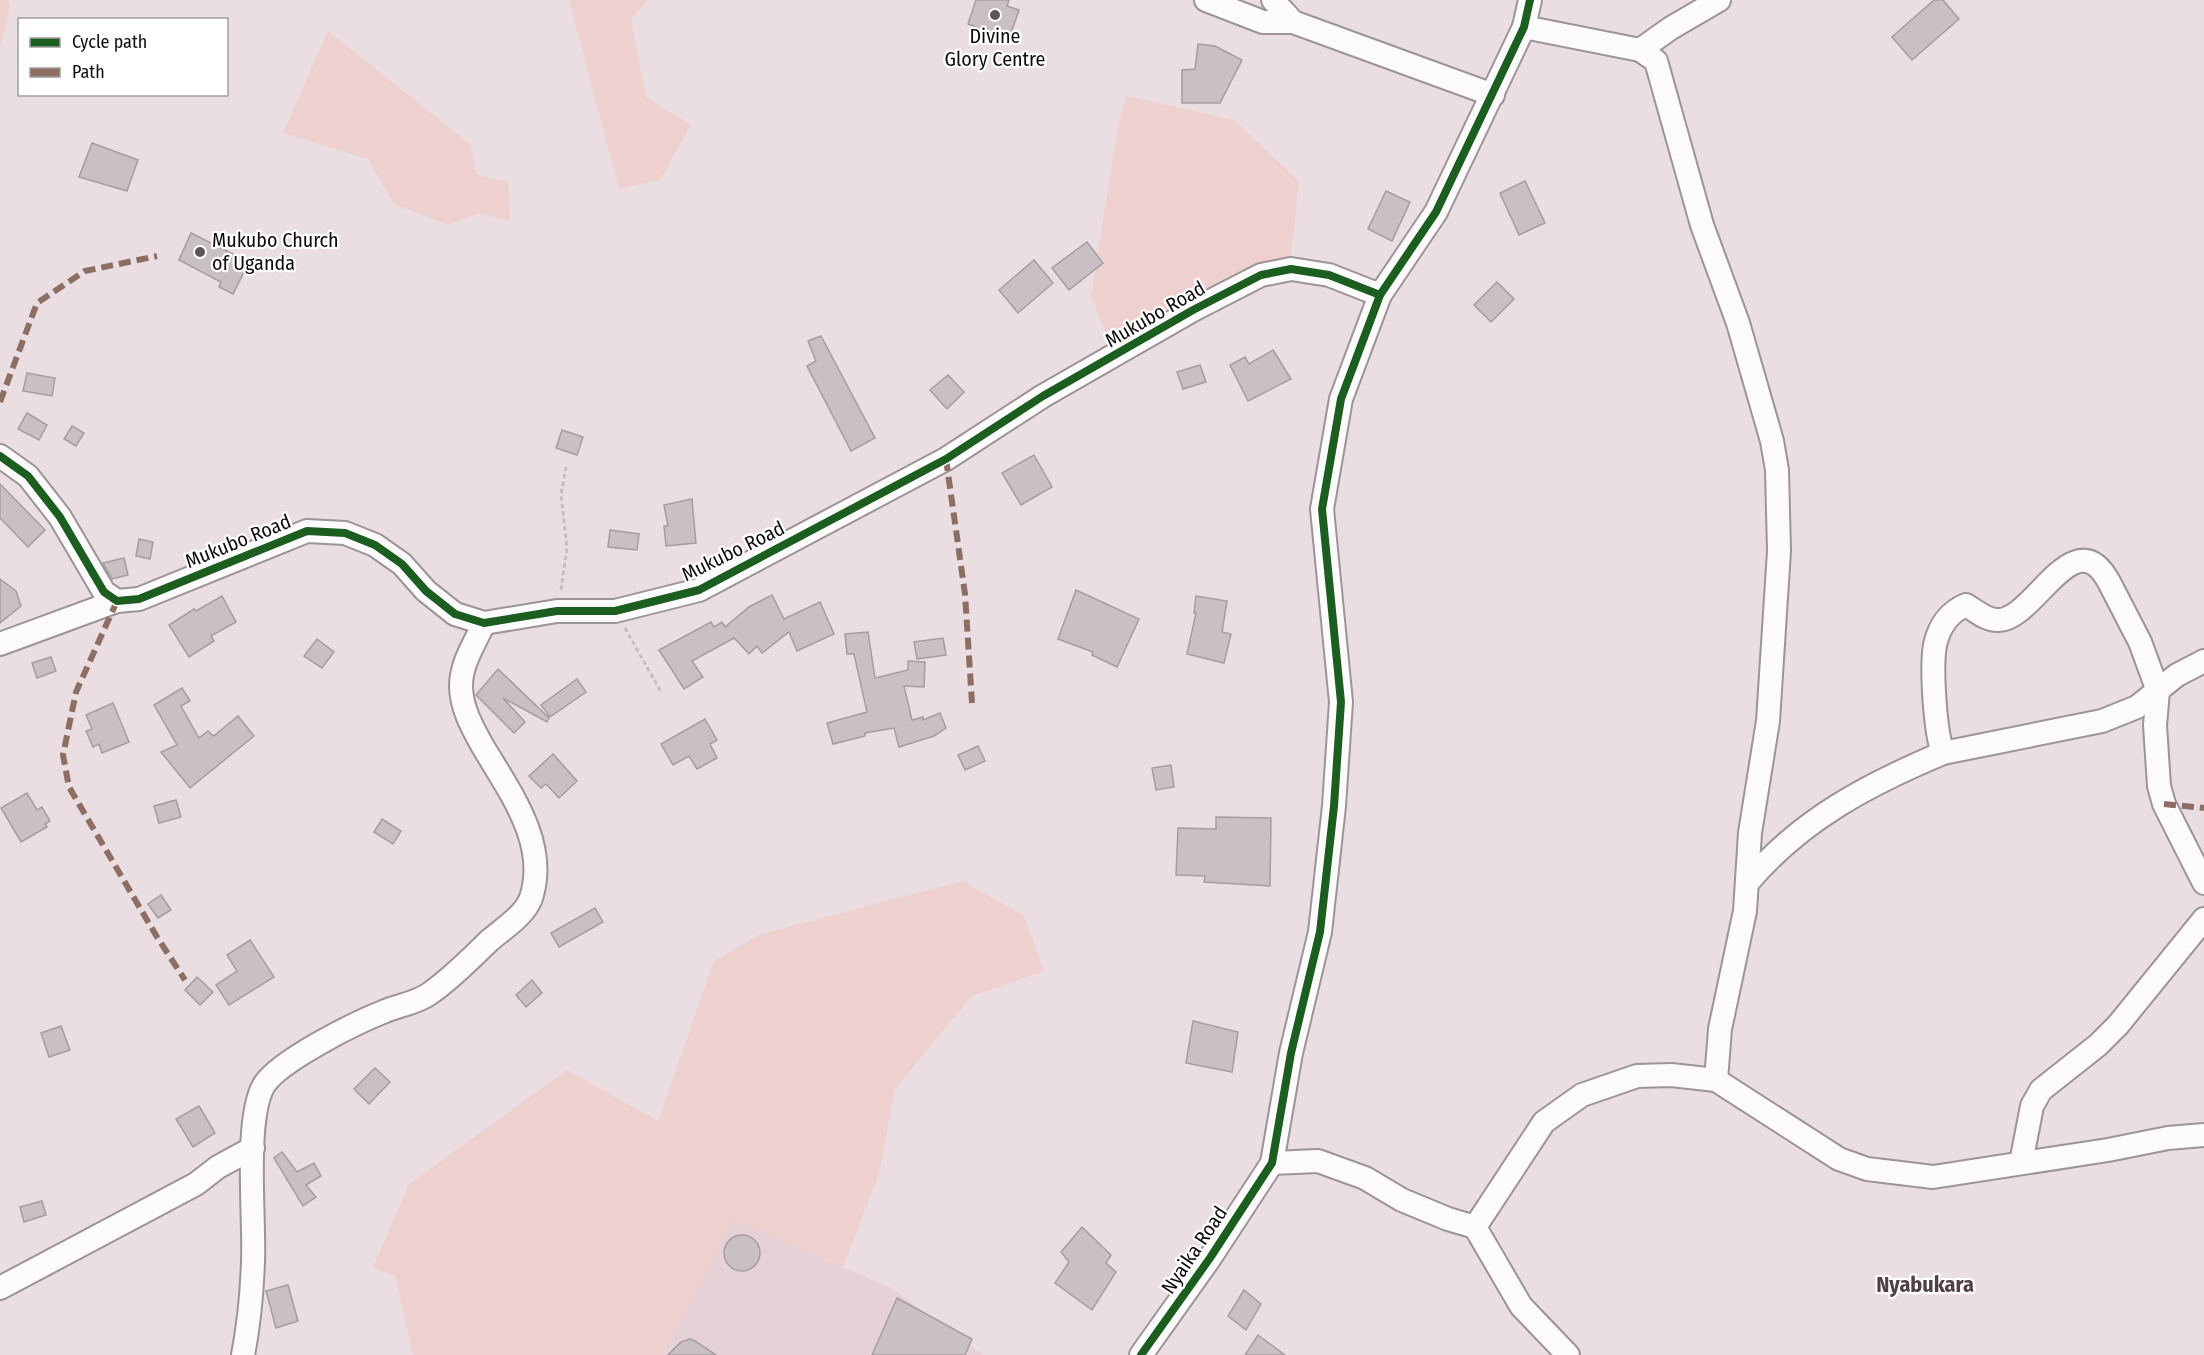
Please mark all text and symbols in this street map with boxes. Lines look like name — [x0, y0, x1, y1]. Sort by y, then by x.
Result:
marker: Divine Glory Centre — [988, 8, 1002, 22]
legend — [18, 18, 228, 96]
place label: Divine Glory Centre — [945, 24, 1045, 71]
text: Cycle path — [72, 31, 147, 53]
text: Path — [72, 61, 105, 83]
place label: Mukubo Church of Uganda — [212, 228, 339, 275]
marker: Mukubo Church of Uganda — [193, 245, 207, 259]
street label: Mukubo Road — [1101, 276, 1209, 352]
street label: Mukubo Road — [182, 509, 294, 573]
street label: Mukubo Road — [678, 516, 788, 586]
street label: Nyaika Road — [1156, 1202, 1232, 1298]
district label: Nyabukara — [1876, 1271, 1974, 1298]

